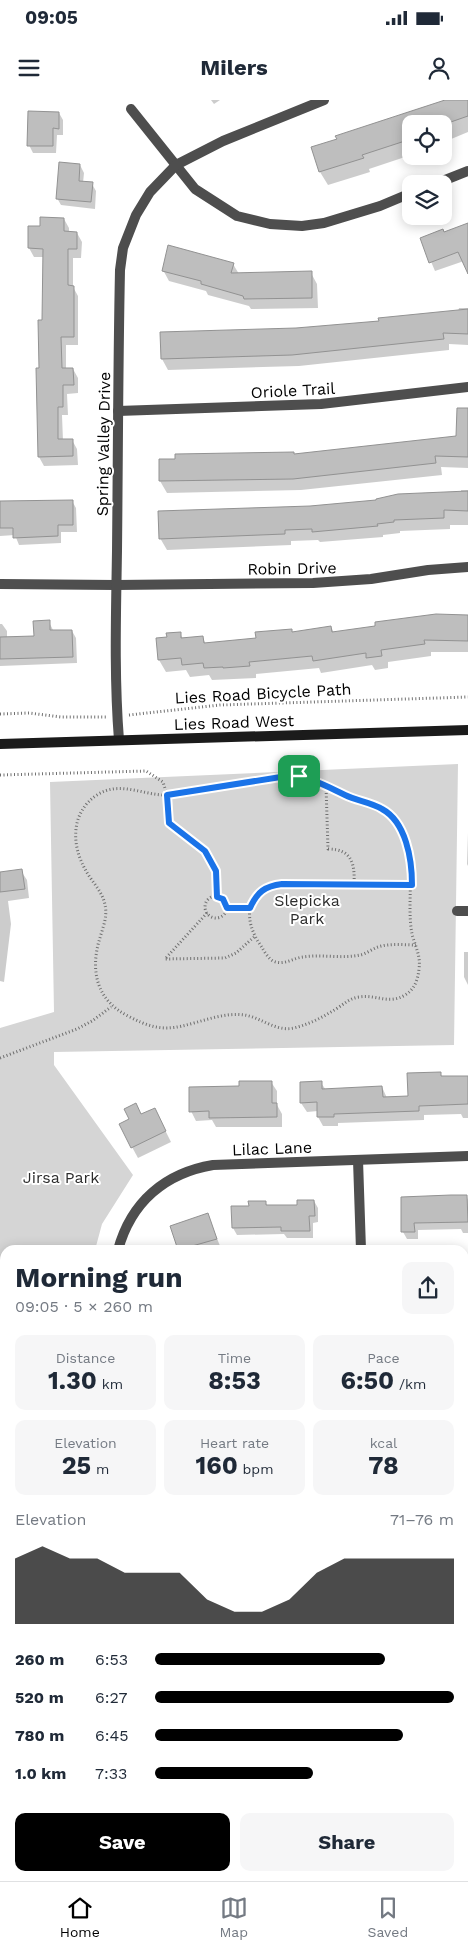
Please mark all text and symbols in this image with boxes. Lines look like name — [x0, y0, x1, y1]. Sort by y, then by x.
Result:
text: 09:05 — [25, 6, 78, 29]
icon: menu — [15, 54, 43, 82]
icon: person — [425, 54, 453, 82]
text: Milers — [200, 55, 268, 80]
map controls — [402, 115, 452, 225]
button: locate — [402, 115, 452, 165]
button: layers — [402, 175, 452, 225]
street label: Spring Valley Drive — [93, 372, 114, 516]
street label: Oriole Trail — [250, 379, 336, 402]
street label: Robin Drive — [247, 558, 337, 579]
street label: Lies Road Bicycle Path — [174, 679, 352, 708]
street label: Lies Road West — [174, 711, 295, 734]
pin — [278, 755, 320, 797]
icon: arrive — [285, 762, 313, 790]
park label: Slepicka Park — [274, 891, 340, 928]
street label: Lilac Lane — [232, 1138, 312, 1159]
park label: Jirsa Park — [23, 1168, 99, 1187]
text: Morning run — [15, 1261, 183, 1294]
button: share — [402, 1262, 454, 1314]
text: 09:05 · 5 × 260 m — [15, 1297, 153, 1316]
text: Distance — [56, 1350, 115, 1366]
text: Time — [218, 1350, 251, 1366]
text: Pace — [367, 1350, 400, 1366]
text: 1.30 — [48, 1366, 97, 1395]
text: 8:53 — [208, 1366, 261, 1395]
text: 6:50 — [341, 1366, 394, 1395]
text: km — [97, 1376, 123, 1392]
text: /km — [394, 1376, 426, 1392]
text: Elevation — [54, 1435, 117, 1451]
text: Heart rate — [200, 1435, 269, 1451]
text: kcal — [370, 1435, 397, 1451]
text: 25 — [62, 1451, 91, 1480]
text: 160 — [196, 1451, 238, 1480]
text: 78 — [368, 1451, 399, 1480]
text: m — [91, 1461, 109, 1477]
text: bpm — [238, 1461, 273, 1477]
text: Elevation — [15, 1510, 86, 1529]
text: 71–76 m — [390, 1510, 454, 1529]
text: 260 m — [15, 1650, 64, 1669]
text: 6:53 — [95, 1650, 128, 1669]
text: 520 m — [15, 1688, 64, 1707]
text: 6:27 — [95, 1688, 127, 1707]
text: 780 m — [15, 1726, 64, 1745]
text: 6:45 — [95, 1726, 129, 1745]
text: 1.0 km — [15, 1764, 66, 1783]
text: 7:33 — [95, 1764, 127, 1783]
button: Save — [15, 1813, 230, 1871]
button: Share — [240, 1813, 454, 1871]
tab: Home — [60, 1894, 100, 1940]
tab: Map — [219, 1894, 248, 1940]
tab: Saved — [368, 1894, 408, 1940]

